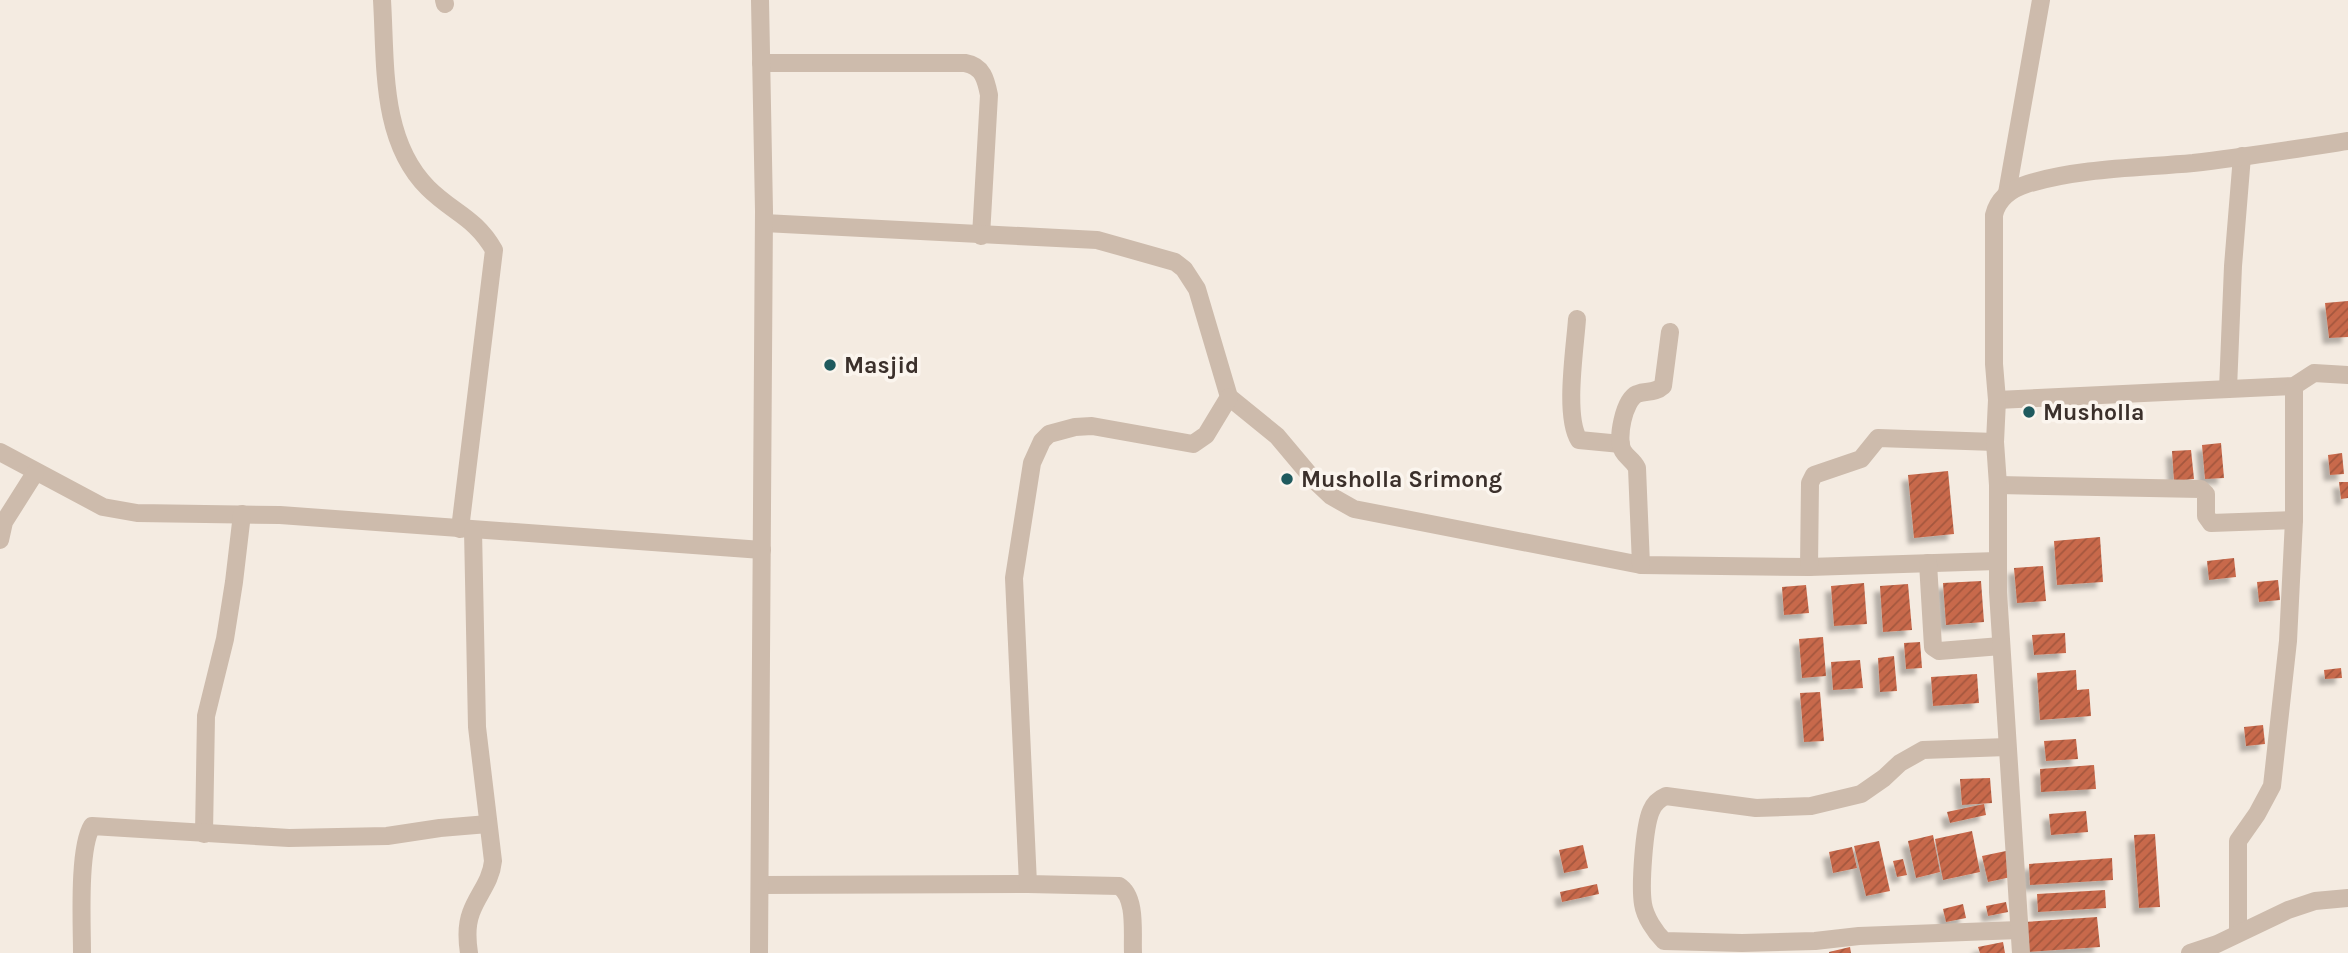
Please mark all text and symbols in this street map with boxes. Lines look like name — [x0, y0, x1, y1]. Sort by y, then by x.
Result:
place label: Masjid — [844, 352, 919, 379]
marker: Masjid — [822, 357, 838, 373]
place label: Musholla — [2043, 399, 2144, 426]
marker: Musholla — [2021, 404, 2037, 420]
place label: Musholla Srimong — [1301, 466, 1502, 493]
marker: Musholla Srimong — [1279, 471, 1295, 487]

